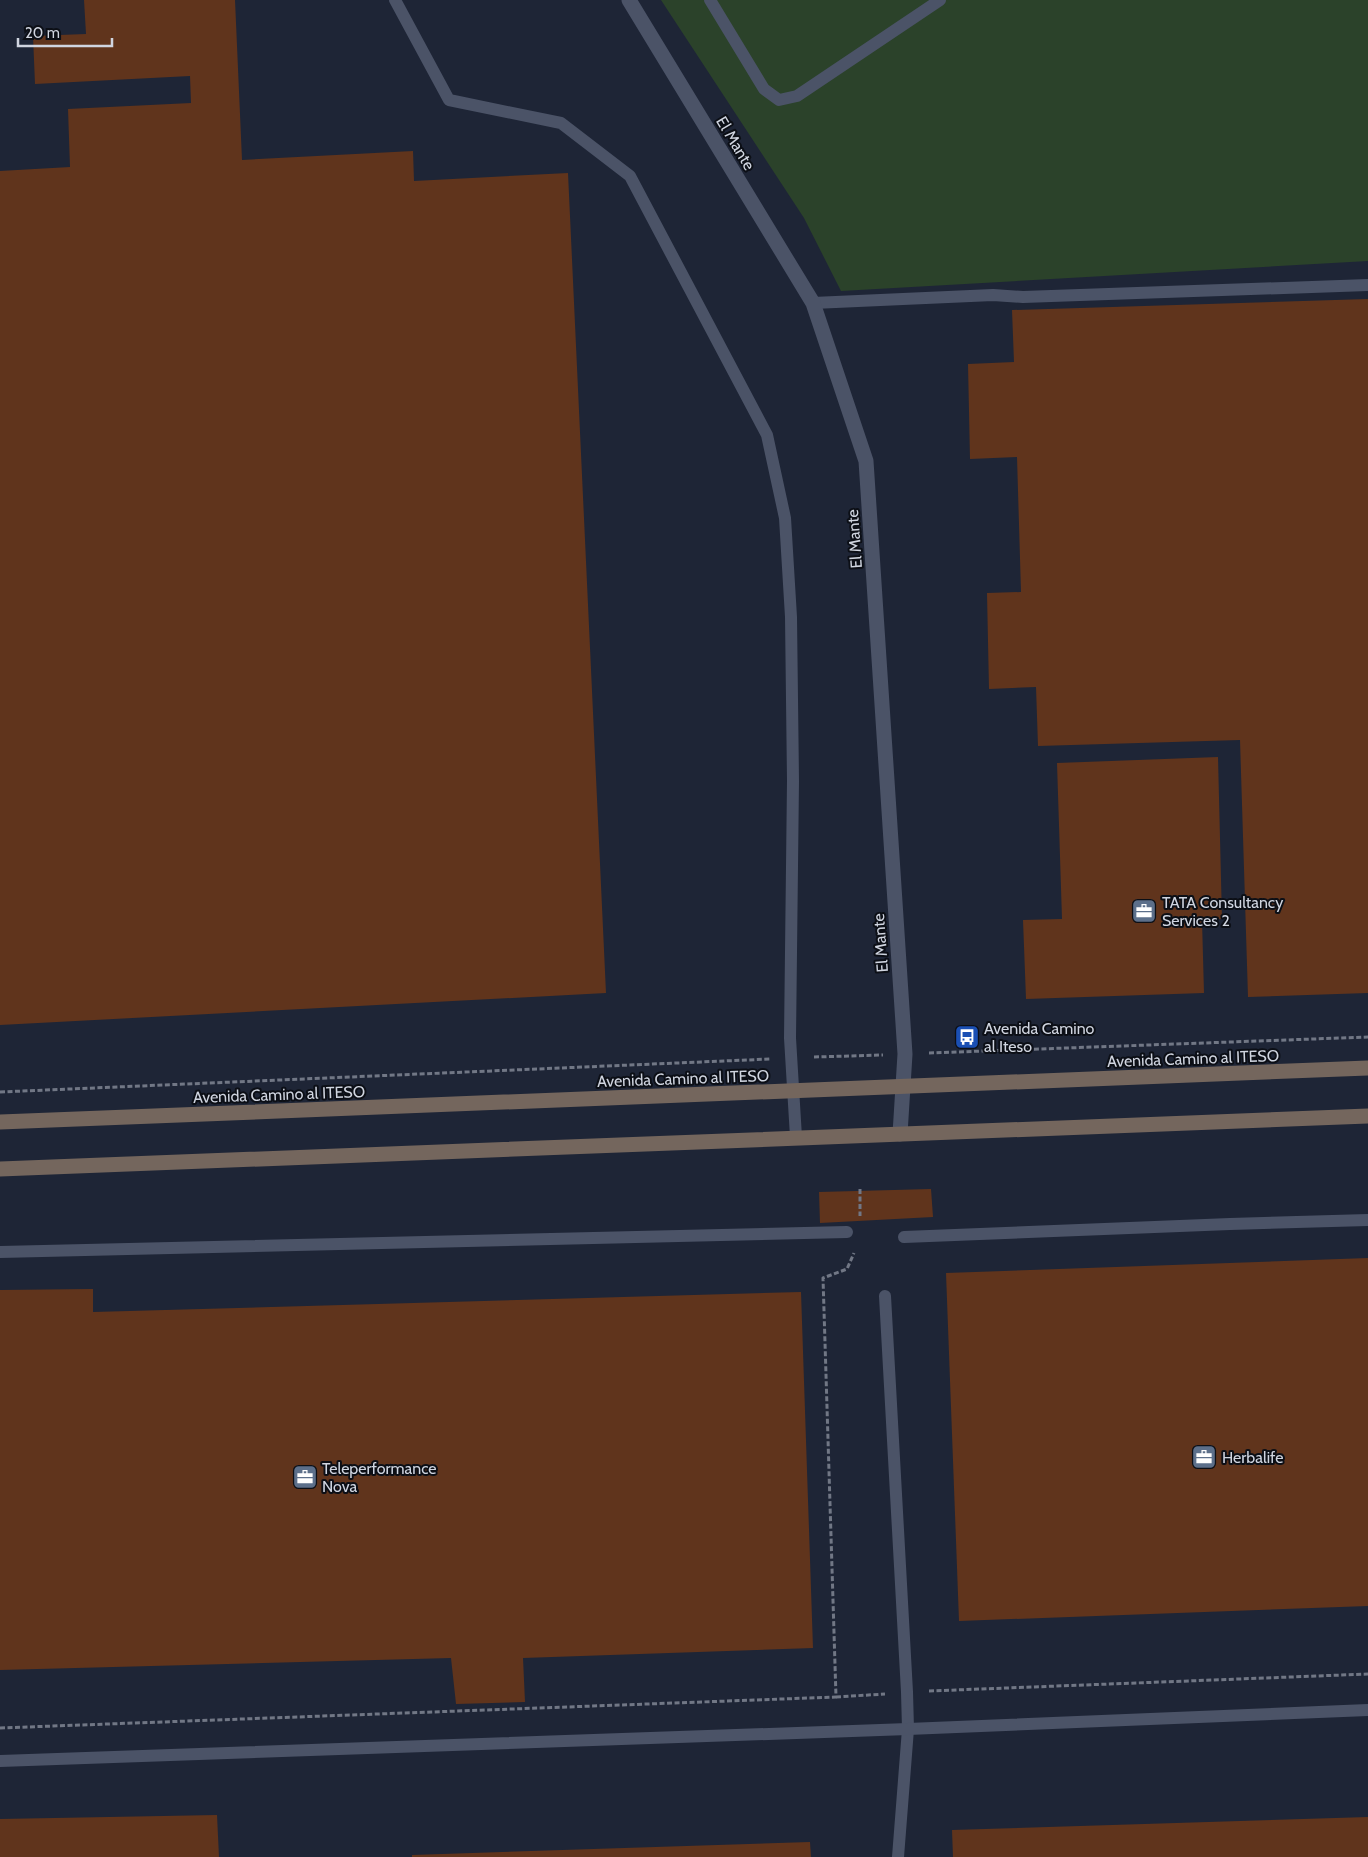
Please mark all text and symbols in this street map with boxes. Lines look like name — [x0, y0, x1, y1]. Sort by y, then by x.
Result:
scale bar — [18, 15, 111, 47]
text: 20 m — [25, 24, 60, 42]
street label: El Mante — [712, 113, 759, 174]
street label: El Mante — [843, 509, 866, 569]
place label: TATA Consultancy Services 2 — [1162, 893, 1283, 930]
office icon: TATA Consultancy Services 2 — [1131, 898, 1157, 924]
street label: El Mante — [869, 913, 892, 973]
place label: Avenida Camino al Iteso — [984, 1019, 1095, 1056]
bus stop icon: Avenida Camino al Iteso — [954, 1024, 980, 1050]
street label: Avenida Camino al ITESO — [1107, 1046, 1279, 1071]
street label: Avenida Camino al ITESO — [597, 1066, 769, 1091]
street label: Avenida Camino al ITESO — [193, 1082, 365, 1107]
office icon: Herbalife — [1191, 1444, 1217, 1470]
place label: Herbalife — [1222, 1448, 1283, 1467]
place label: Teleperformance Nova — [322, 1459, 437, 1496]
office icon: Teleperformance Nova — [292, 1464, 318, 1490]

